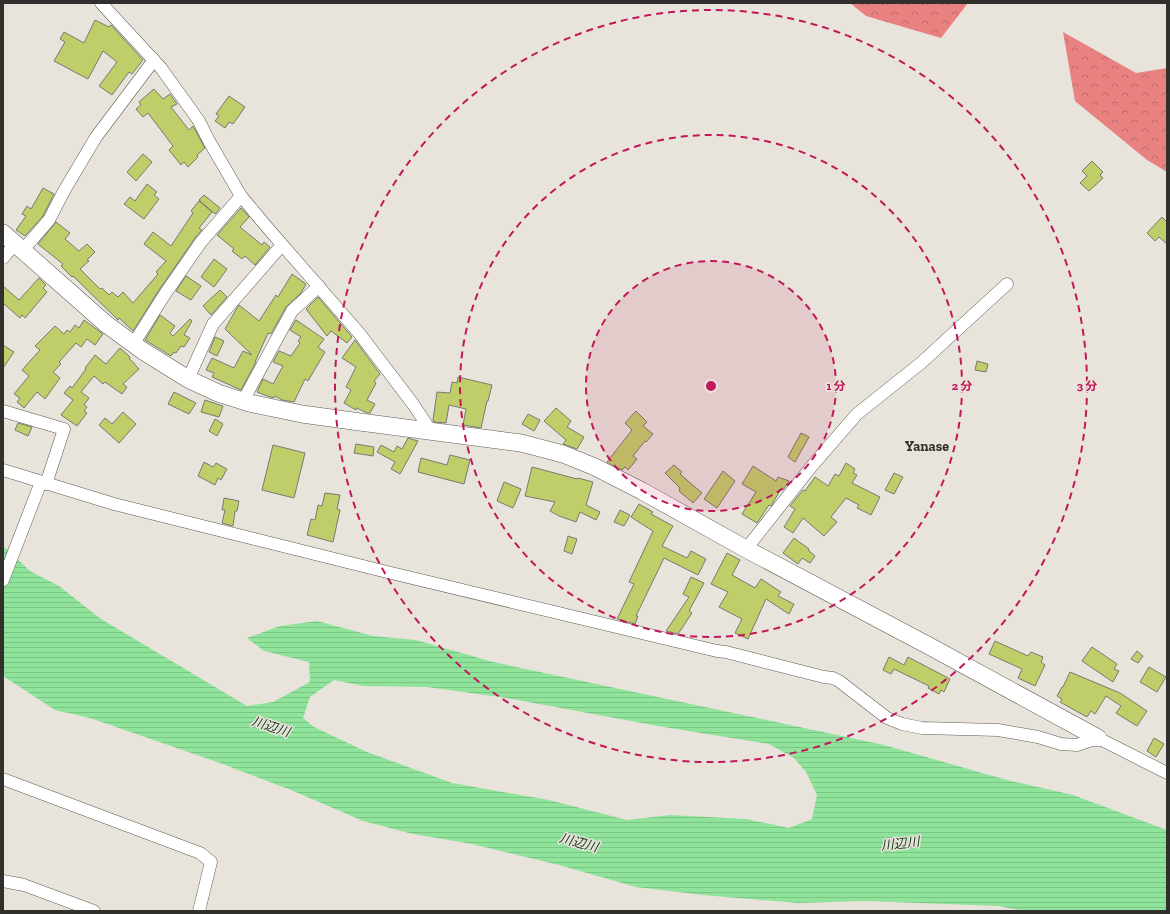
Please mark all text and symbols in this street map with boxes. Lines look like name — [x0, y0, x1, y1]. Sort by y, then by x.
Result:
centre of rings — [704, 379, 718, 393]
text: 1 分 — [826, 379, 846, 393]
text: 2 分 — [952, 379, 972, 393]
text: 3 分 — [1077, 379, 1097, 393]
district label: Yanase — [905, 438, 949, 455]
water label: 川辺川 — [250, 713, 294, 740]
water label: 川辺川 — [558, 830, 602, 855]
water label: 川辺川 — [880, 834, 922, 853]

